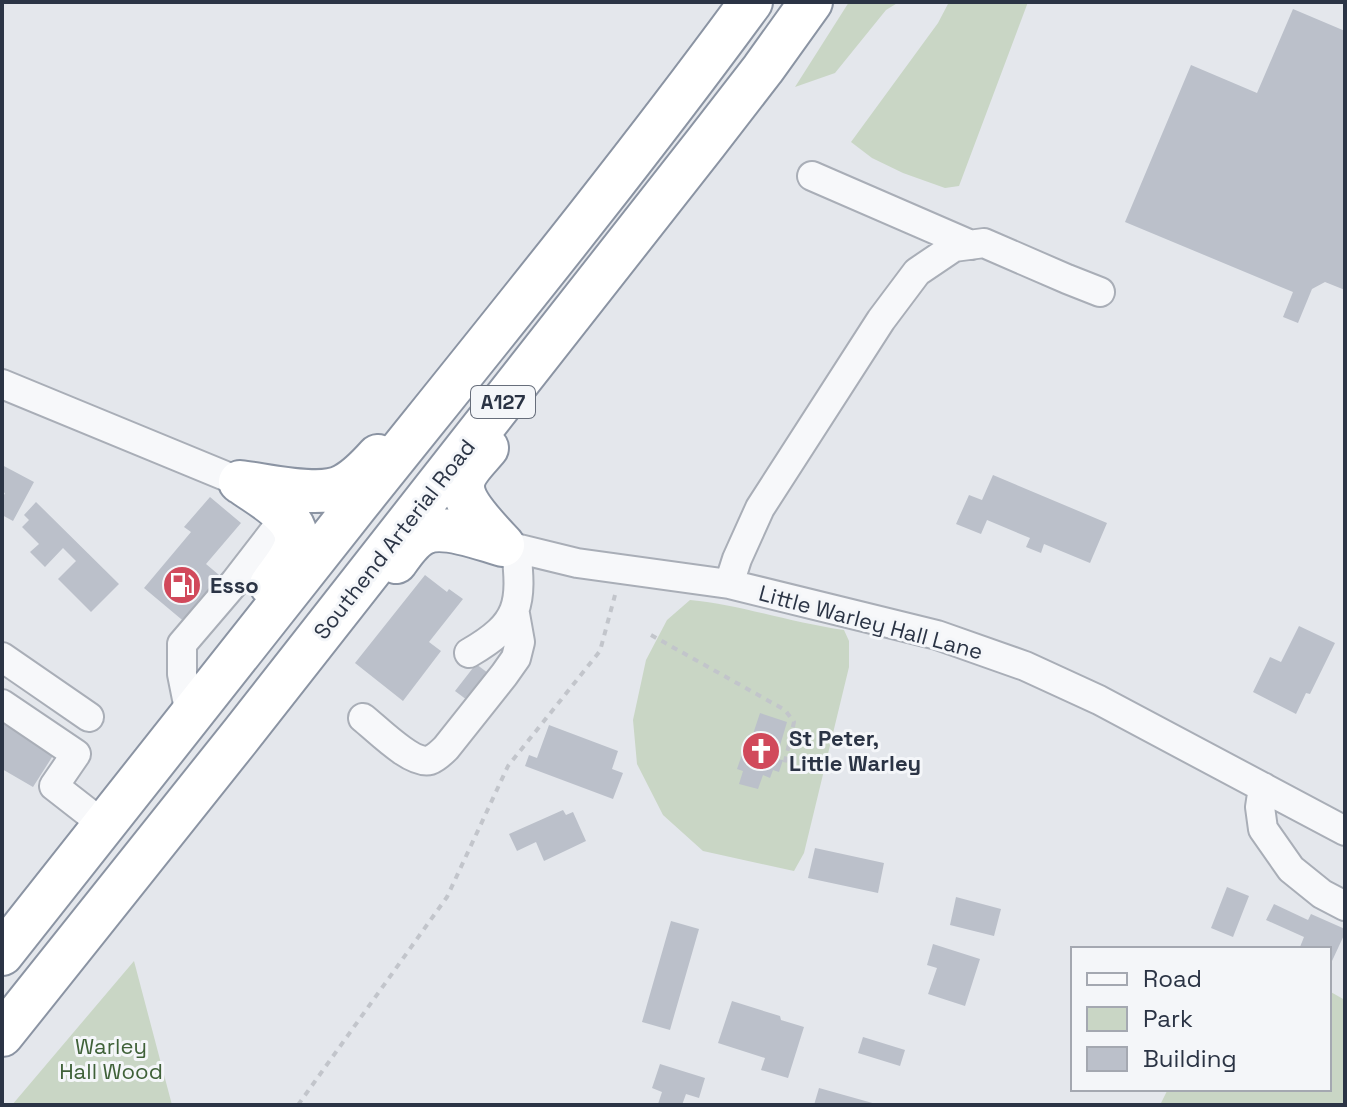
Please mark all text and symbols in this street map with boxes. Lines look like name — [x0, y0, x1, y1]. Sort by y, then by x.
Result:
road number: A127 — [471, 386, 535, 418]
street label: Southend Arterial Road — [307, 433, 481, 645]
fuel station icon: Esso — [161, 564, 203, 606]
place label: Esso — [210, 571, 259, 599]
street label: Little Warley Hall Lane — [756, 579, 986, 665]
place label: St Peter, Little Warley — [789, 724, 921, 777]
church icon: St Peter, Little Warley — [740, 730, 782, 772]
legend — [1071, 947, 1331, 1091]
text: Road — [1143, 963, 1202, 994]
text: Park — [1143, 1003, 1193, 1034]
park label: Warley Hall Wood — [59, 1032, 163, 1085]
text: Building — [1143, 1043, 1237, 1074]

